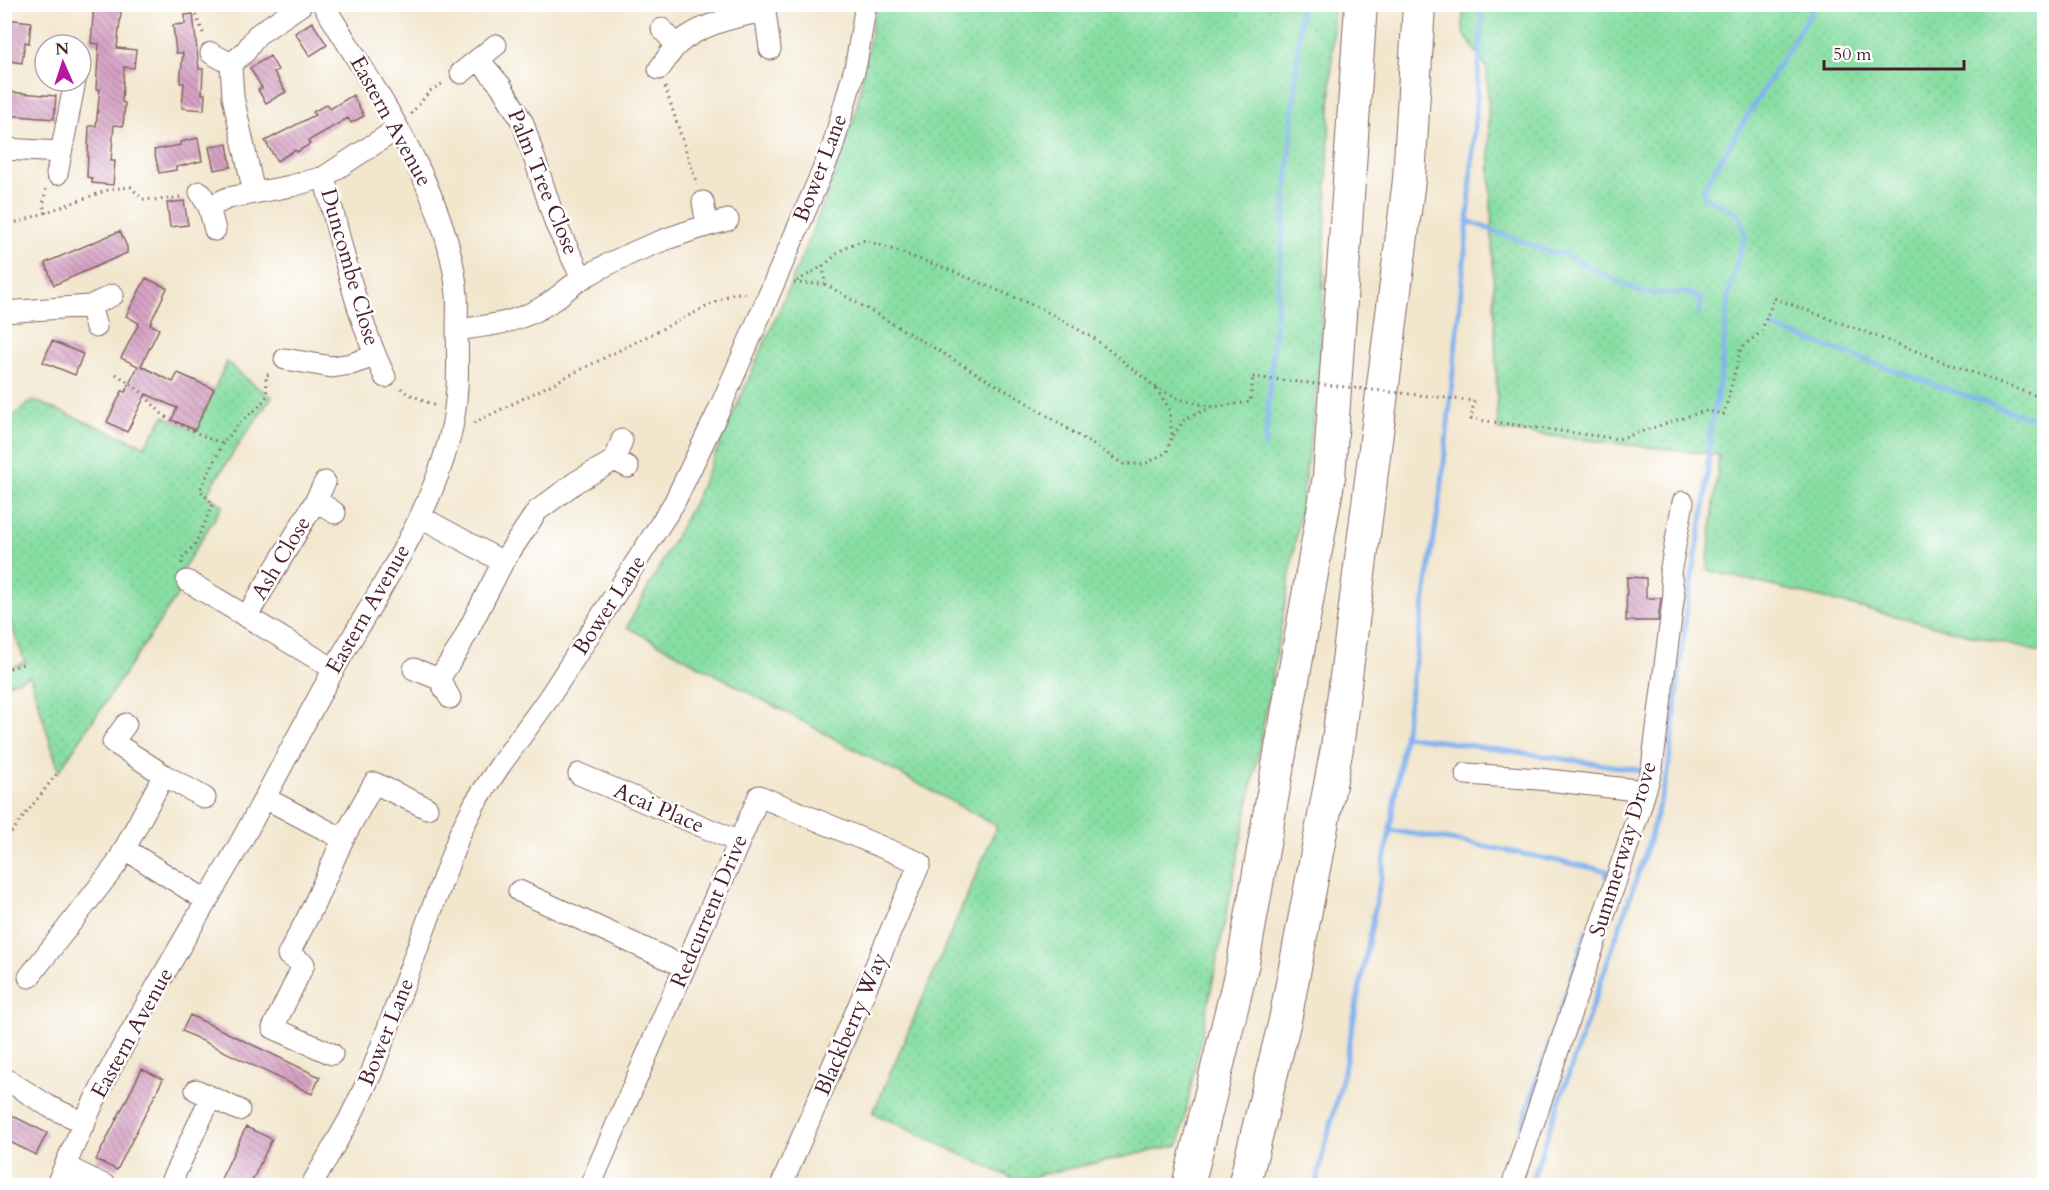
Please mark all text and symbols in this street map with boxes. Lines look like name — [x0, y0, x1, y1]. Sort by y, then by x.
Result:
north arrow — [33, 33, 93, 93]
scale bar — [1824, 33, 1964, 71]
text: N — [55, 38, 70, 60]
text: 50 m — [1833, 42, 1872, 67]
street label: Eastern Avenue — [343, 50, 439, 192]
street label: Palm Tree Close — [500, 105, 586, 259]
street label: Bower Lane — [786, 110, 854, 226]
street label: Duncombe Close — [313, 185, 387, 349]
street label: Ash Close — [244, 511, 318, 605]
street label: Eastern Avenue — [319, 539, 417, 679]
street label: Bower Lane — [565, 549, 653, 661]
street label: Summerway Drove — [1582, 758, 1664, 940]
street label: Acai Place — [609, 776, 709, 840]
street label: Redcurrent Drive — [663, 830, 755, 992]
street label: Blackberry Way — [807, 948, 895, 1100]
street label: Eastern Avenue — [84, 962, 180, 1104]
street label: Bower Lane — [351, 974, 421, 1090]

